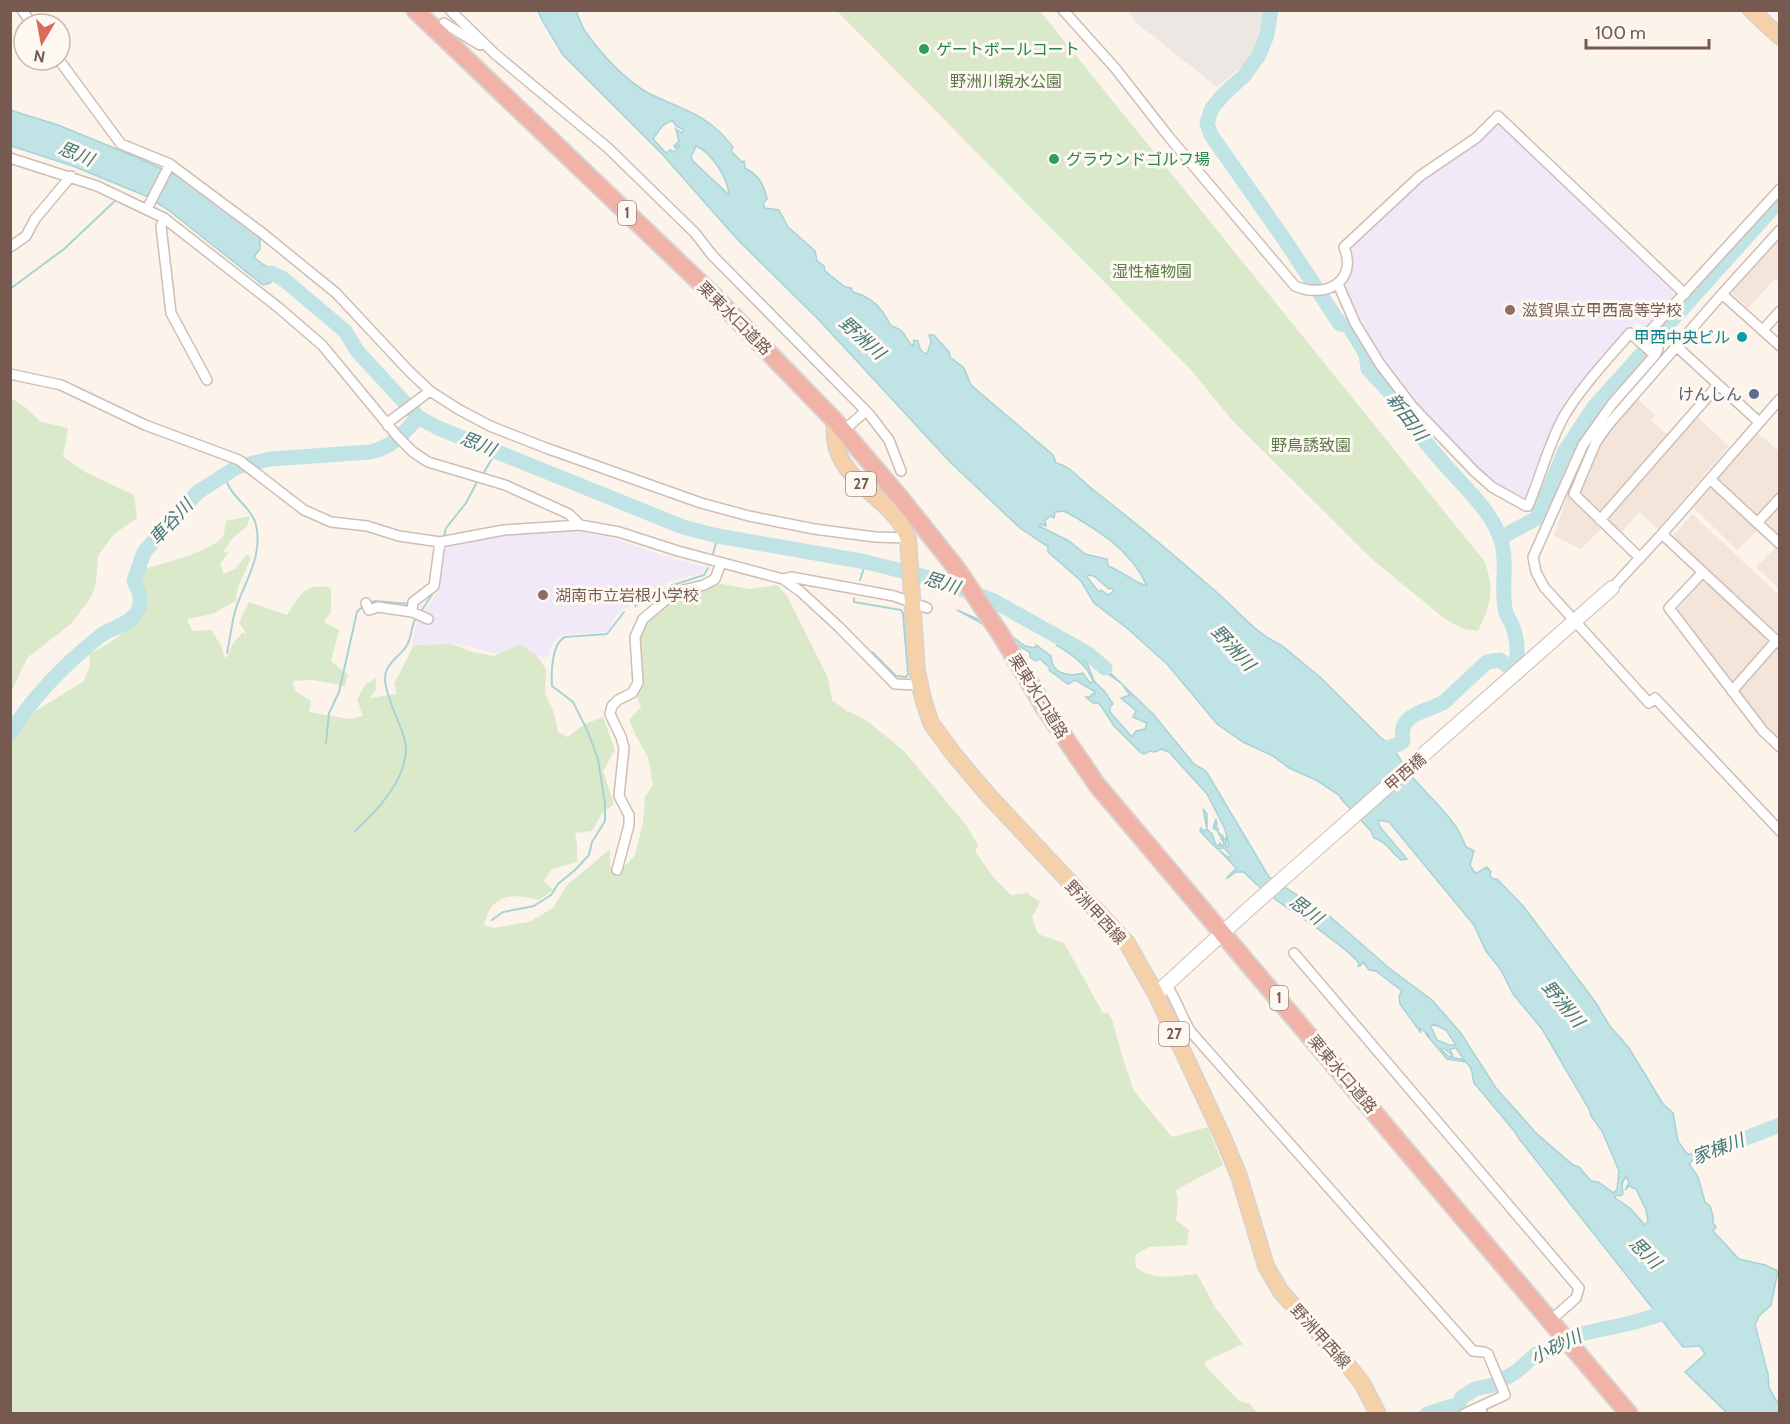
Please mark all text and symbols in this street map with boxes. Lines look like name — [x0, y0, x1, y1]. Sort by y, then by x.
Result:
north arrow — [12, 12, 72, 72]
scale bar — [1586, 12, 1709, 50]
text: 100 m — [1595, 22, 1646, 44]
place label: ゲートボールコート — [936, 40, 1080, 59]
marker: ゲートボールコート — [917, 42, 931, 56]
text: N — [32, 46, 47, 67]
park label: 野洲川親水公園 — [950, 72, 1062, 91]
water label: 思川 — [55, 137, 99, 172]
place label: グラウンドゴルフ場 — [1066, 150, 1210, 169]
marker: グラウンドゴルフ場 — [1047, 152, 1061, 166]
road number: 1 — [618, 201, 636, 225]
park label: 湿性植物園 — [1112, 262, 1192, 281]
street label: 栗東水口道路 — [694, 278, 775, 359]
place label: 滋賀県立甲西高等学校 — [1522, 301, 1682, 320]
marker: 滋賀県立甲西高等学校 — [1503, 303, 1517, 317]
water label: 野洲川 — [835, 312, 891, 366]
place label: 甲西中央ビル — [1634, 328, 1730, 347]
marker: 甲西中央ビル — [1735, 330, 1749, 344]
place label: けんしん — [1678, 385, 1742, 404]
marker: けんしん — [1747, 387, 1761, 401]
water label: 新田川 — [1382, 389, 1433, 447]
water label: 思川 — [457, 427, 501, 462]
park label: 野鳥誘致園 — [1271, 436, 1351, 455]
road number: 27 — [846, 472, 876, 496]
water label: 車谷川 — [145, 493, 199, 549]
water label: 思川 — [922, 567, 964, 599]
place label: 湖南市立岩根小学校 — [555, 586, 699, 605]
marker: 湖南市立岩根小学校 — [536, 588, 550, 602]
water label: 野洲川 — [1207, 621, 1261, 677]
street label: 栗東水口道路 — [1005, 651, 1072, 742]
street label: 甲西橋 — [1381, 749, 1430, 795]
street label: 野洲甲西線 — [1061, 877, 1130, 948]
water label: 思川 — [1285, 891, 1329, 931]
water label: 野洲川 — [1537, 976, 1590, 1033]
road number: 1 — [1270, 986, 1288, 1010]
road number: 27 — [1159, 1022, 1189, 1046]
street label: 栗東水口道路 — [1304, 1031, 1381, 1117]
water label: 家棟川 — [1689, 1128, 1749, 1169]
water label: 思川 — [1624, 1233, 1667, 1275]
street label: 野洲甲西線 — [1287, 1300, 1354, 1372]
water label: 小砂川 — [1527, 1324, 1587, 1369]

